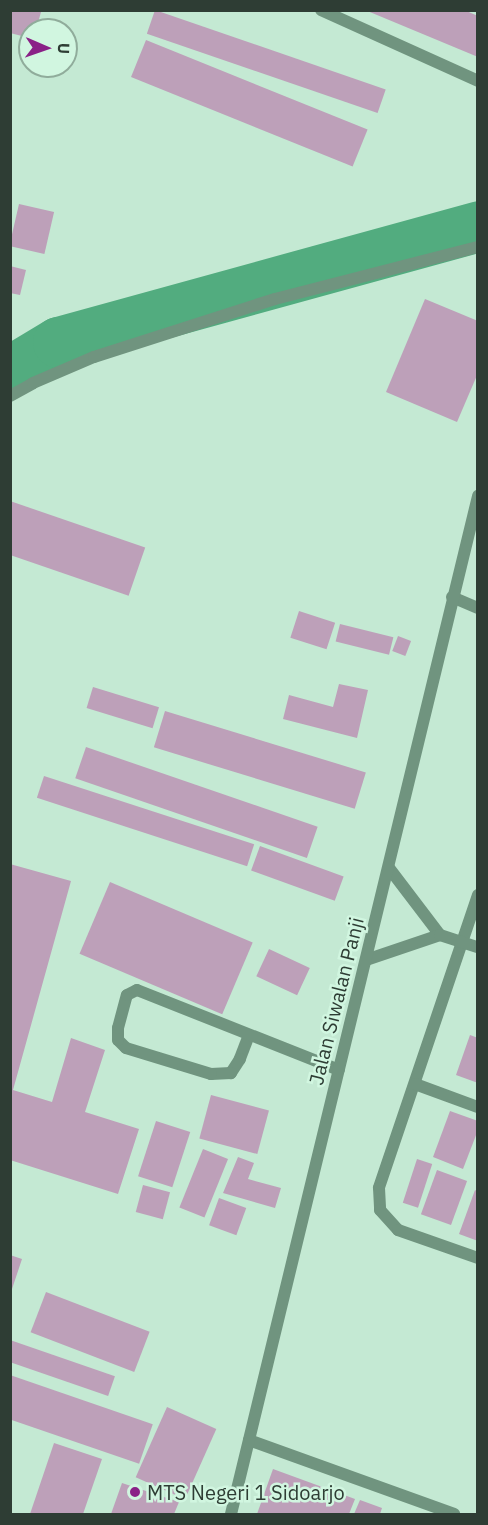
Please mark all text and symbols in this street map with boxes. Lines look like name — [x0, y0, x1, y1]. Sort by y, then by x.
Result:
north arrow — [18, 18, 78, 78]
text: U — [54, 43, 74, 54]
street label: Jalan Siwalan Panji — [304, 915, 368, 1087]
place label: MTS Negeri 1 Sidoarjo — [147, 1480, 345, 1504]
marker: MTS Negeri 1 Sidoarjo — [128, 1485, 142, 1499]

